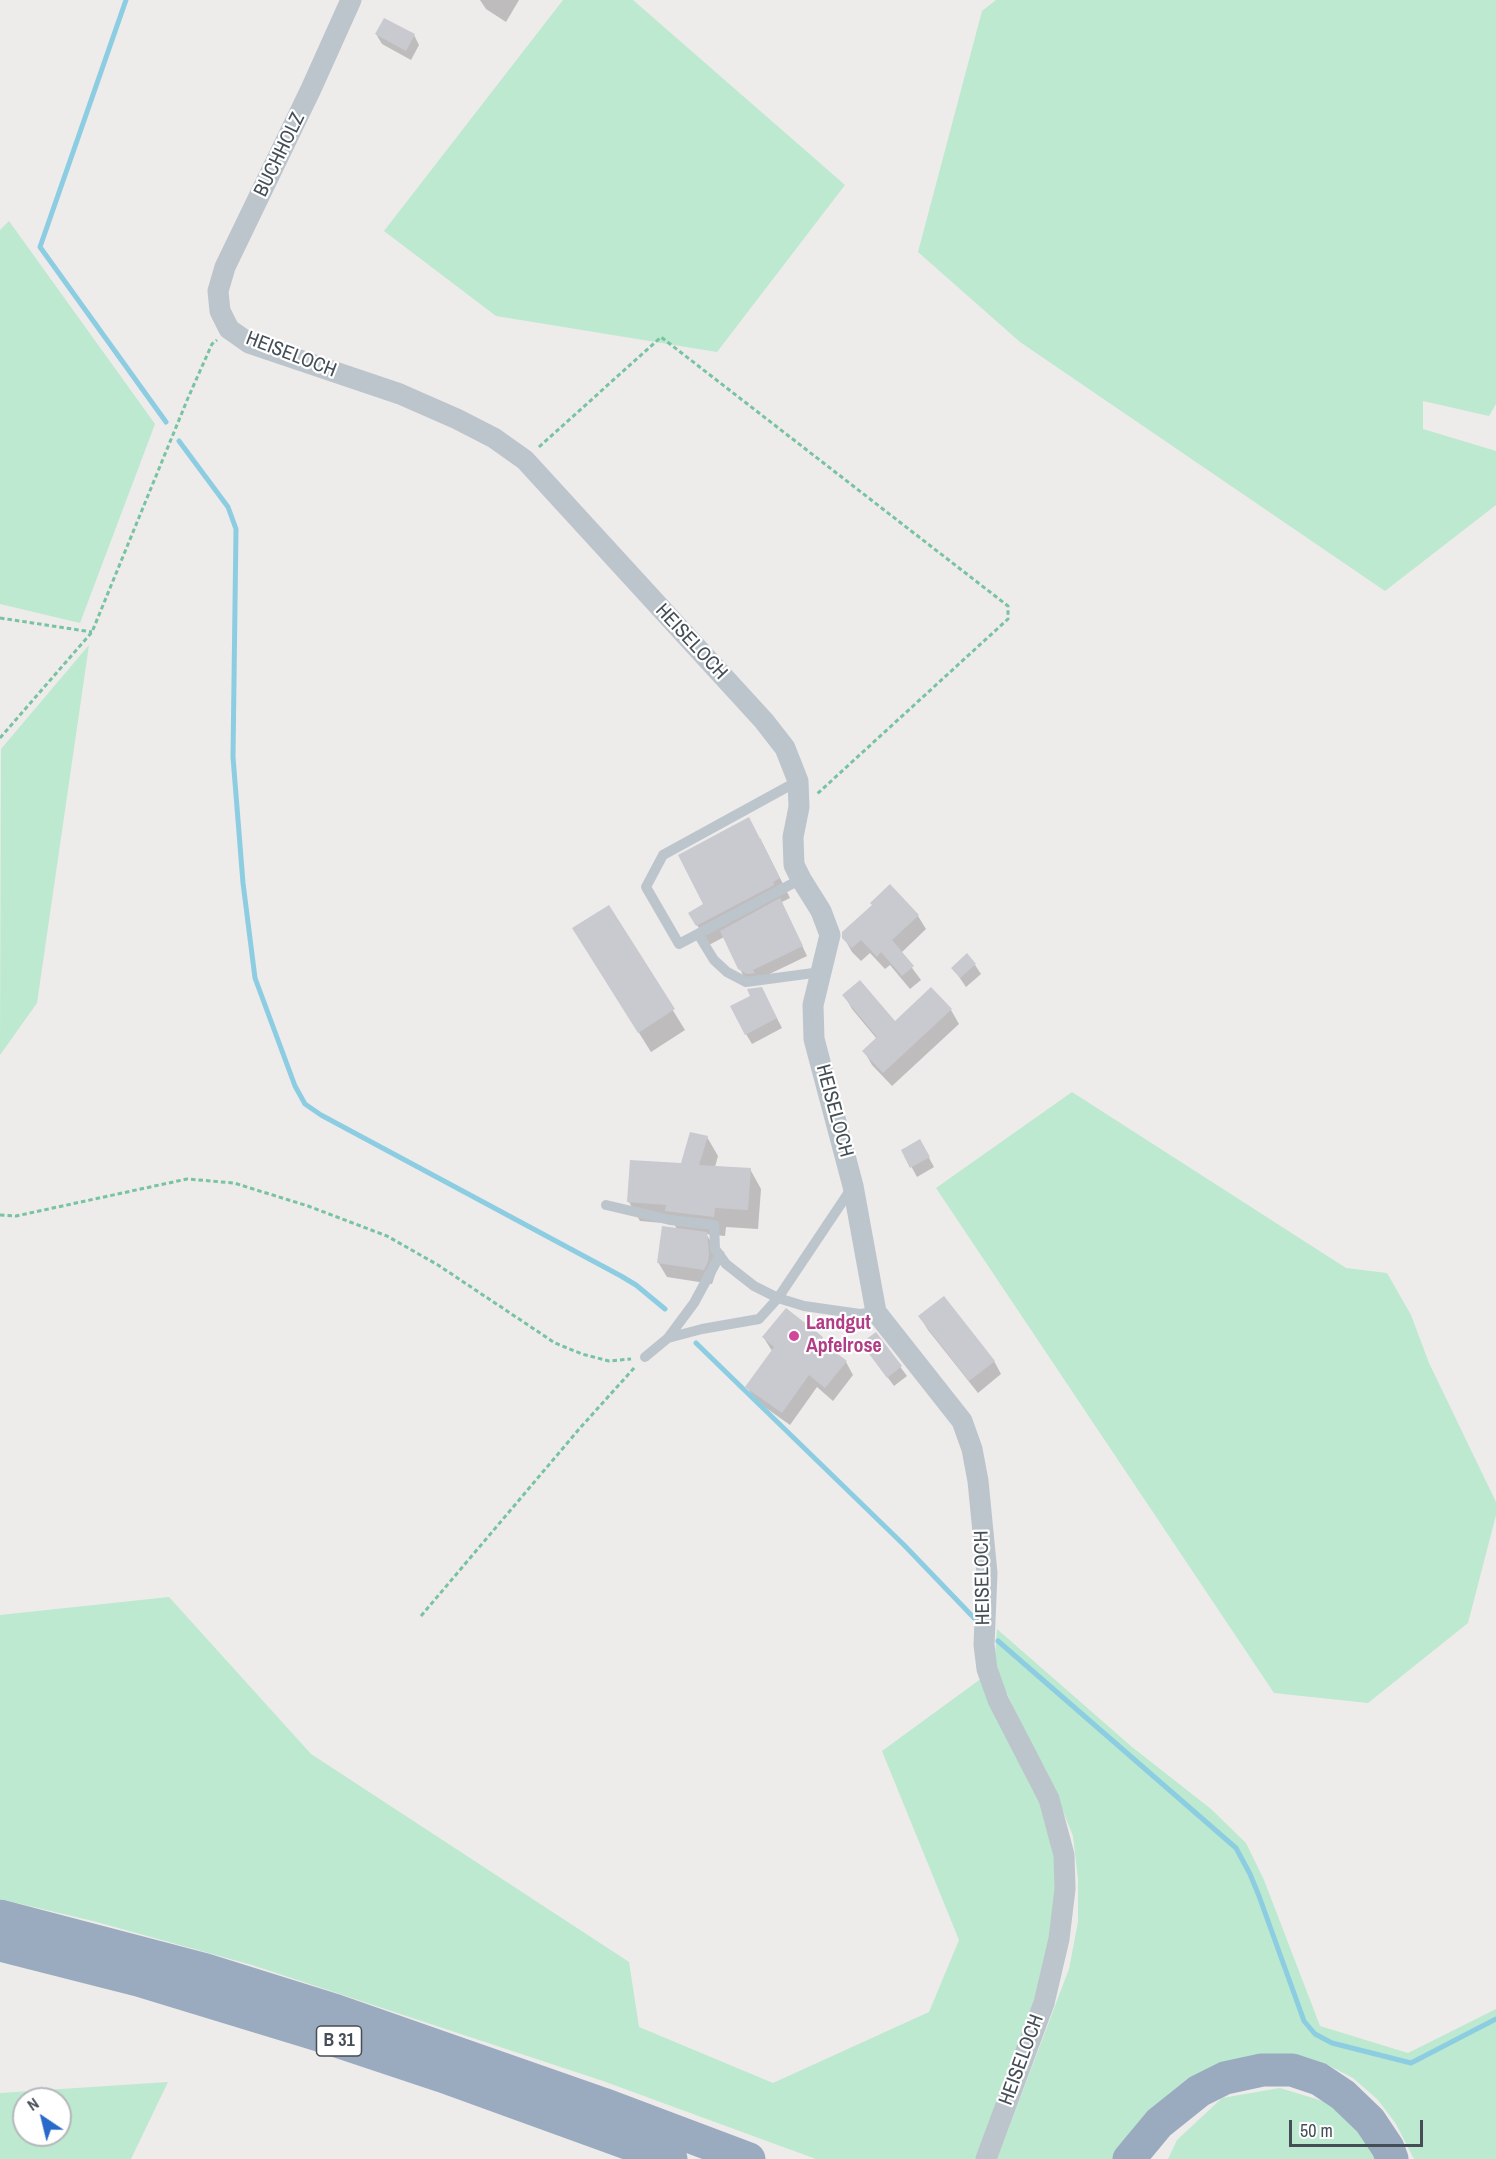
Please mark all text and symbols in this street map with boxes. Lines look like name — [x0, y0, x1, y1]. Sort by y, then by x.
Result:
street label: BUCHHOLZ — [249, 109, 311, 201]
street label: HEISELOCH — [242, 327, 340, 383]
street label: HEISELOCH — [650, 599, 732, 685]
street label: HEISELOCH — [810, 1062, 858, 1160]
place label: Landgut Apfelrose — [806, 1312, 882, 1359]
marker: Landgut Apfelrose — [787, 1329, 801, 1343]
street label: HEISELOCH — [970, 1530, 996, 1626]
street label: HEISELOCH — [995, 2011, 1049, 2109]
road number: B 31 — [316, 2026, 362, 2056]
north arrow — [12, 2087, 72, 2147]
text: N — [23, 2092, 43, 2116]
scale bar — [1292, 2108, 1426, 2146]
text: 50 m — [1300, 2118, 1333, 2143]

